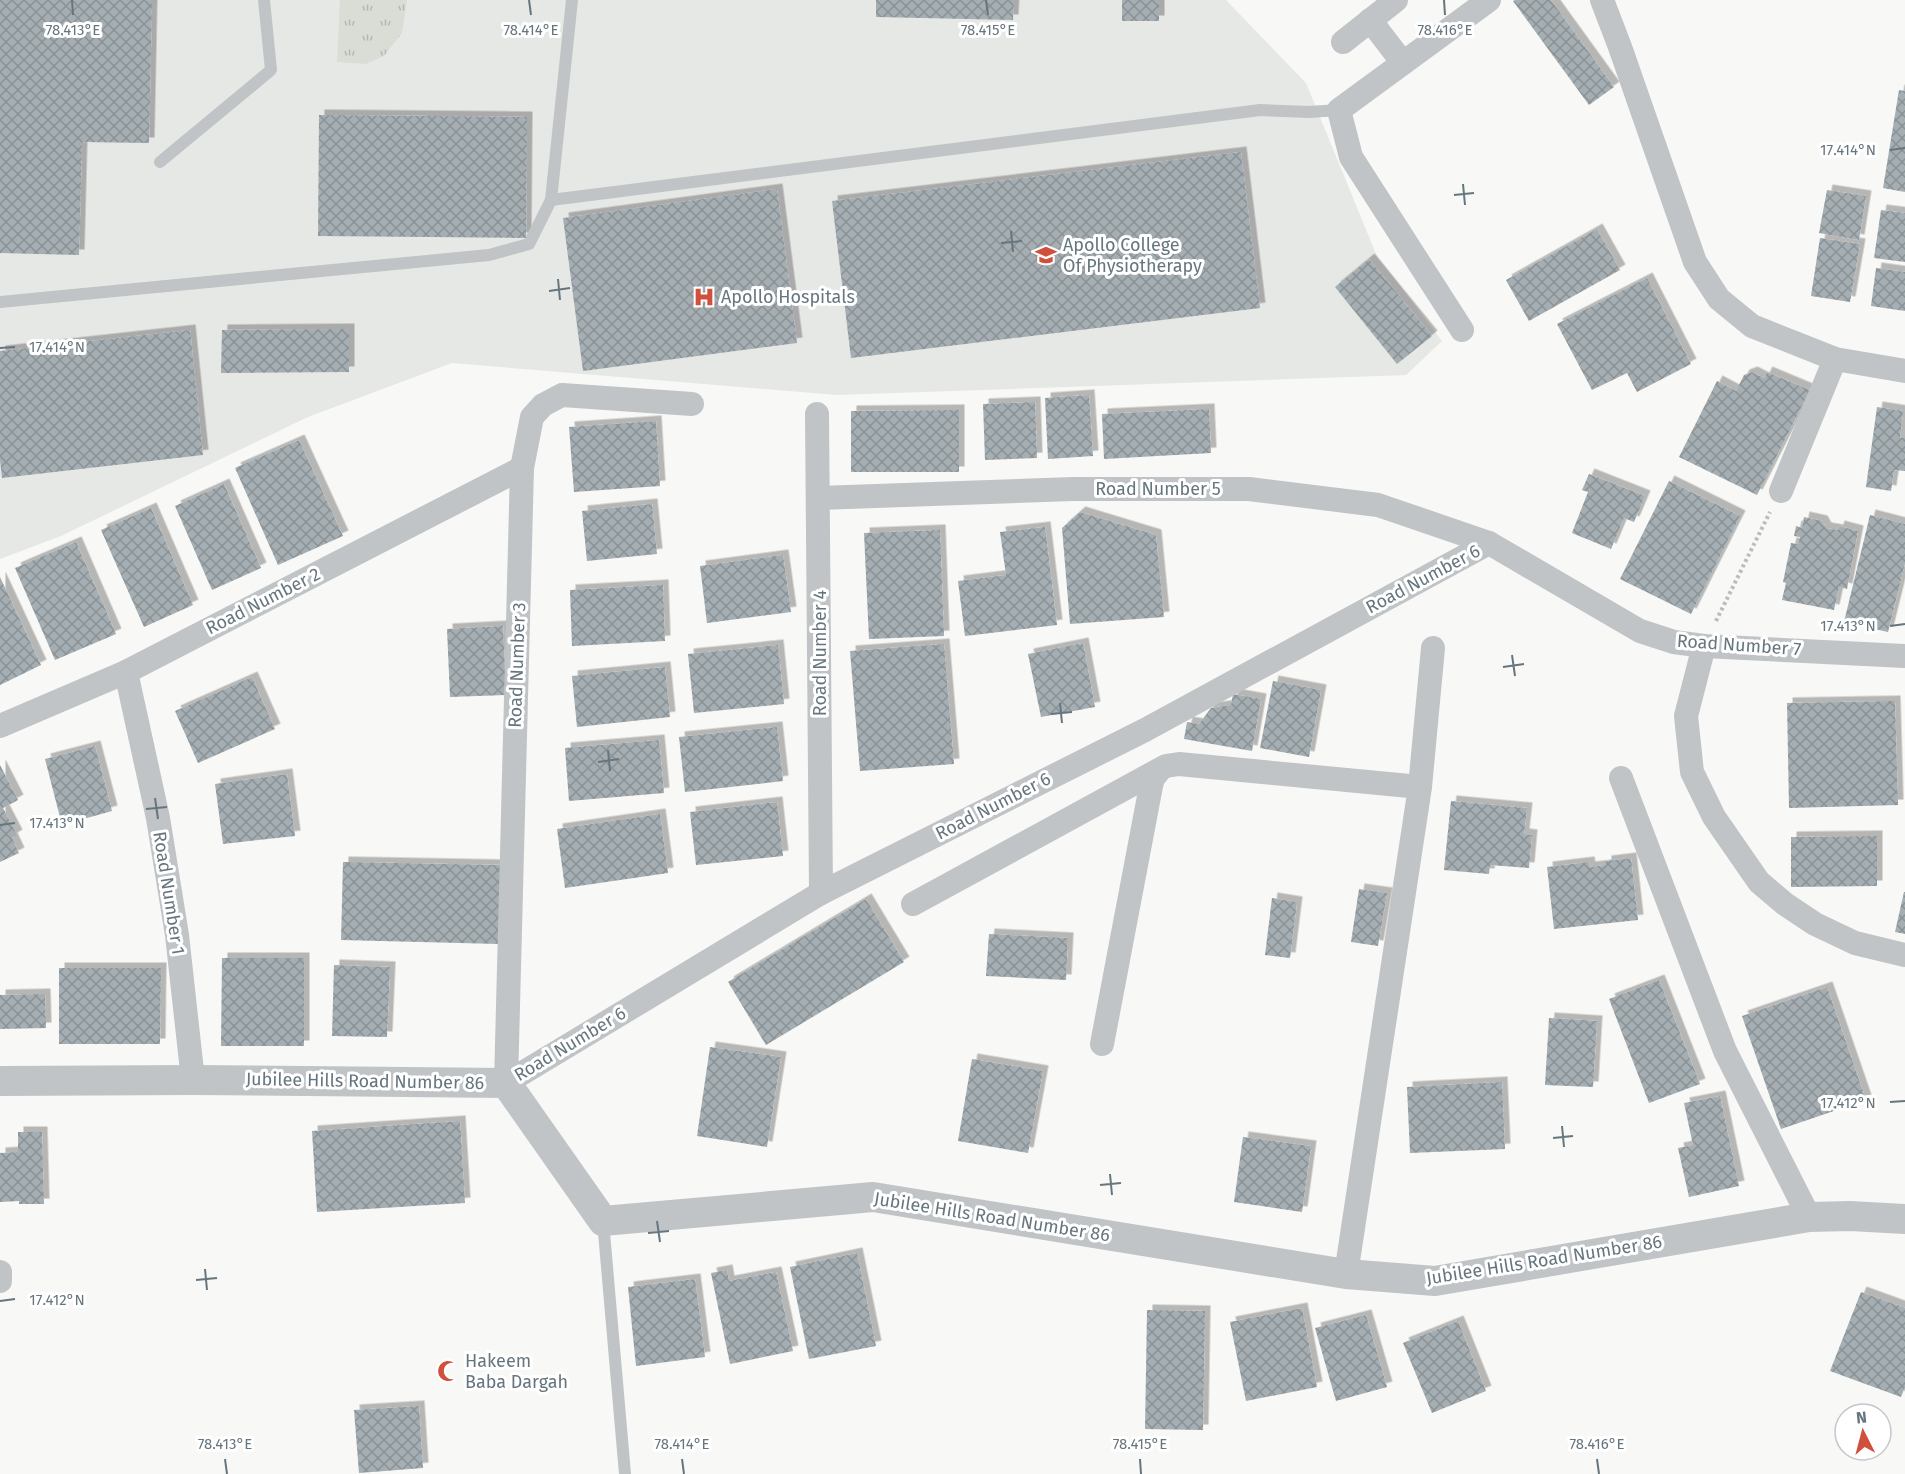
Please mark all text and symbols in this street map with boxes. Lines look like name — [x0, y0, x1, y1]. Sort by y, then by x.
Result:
text: 78.413°E — [46, 21, 100, 39]
text: 78.414°E — [503, 21, 559, 39]
text: 78.415°E — [961, 21, 1015, 39]
text: 78.416°E — [1417, 21, 1473, 39]
text: 17.414°N — [1820, 141, 1876, 159]
place label: Apollo College Of Physiotherapy — [1063, 234, 1202, 277]
school or university icon: Apollo College Of Physiotherapy — [1034, 243, 1058, 267]
hospital icon: Apollo Hospitals — [692, 285, 716, 309]
place label: Apollo Hospitals — [721, 286, 855, 308]
text: 17.414°N — [29, 338, 85, 356]
street label: Road Number 5 — [1095, 478, 1221, 500]
street label: Road Number 6 — [1362, 540, 1484, 618]
street label: Road Number 2 — [202, 563, 324, 639]
street label: Road Number 4 — [809, 589, 831, 716]
street label: Road Number 3 — [504, 602, 530, 728]
text: 17.413°N — [1820, 617, 1876, 635]
street label: Road Number 7 — [1676, 630, 1802, 660]
street label: Road Number 6 — [932, 768, 1054, 844]
text: 17.413°N — [29, 814, 85, 832]
street label: Road Number 1 — [148, 830, 190, 956]
street label: Road Number 6 — [510, 1002, 630, 1086]
street label: Jubilee Hills Road Number 86 — [246, 1068, 484, 1094]
text: 17.412°N — [1820, 1094, 1876, 1112]
street label: Jubilee Hills Road Number 86 — [872, 1187, 1112, 1247]
street label: Jubilee Hills Road Number 86 — [1424, 1230, 1664, 1290]
text: 17.412°N — [29, 1291, 85, 1309]
place label: Hakeem Baba Dargah — [465, 1350, 568, 1393]
mosque icon: Hakeem Baba Dargah — [436, 1359, 460, 1383]
north arrow — [1833, 1402, 1893, 1462]
text: N — [1855, 1408, 1868, 1428]
text: 78.413°E — [198, 1435, 252, 1453]
text: 78.414°E — [654, 1435, 710, 1453]
text: 78.415°E — [1113, 1435, 1167, 1453]
text: 78.416°E — [1569, 1435, 1625, 1453]

